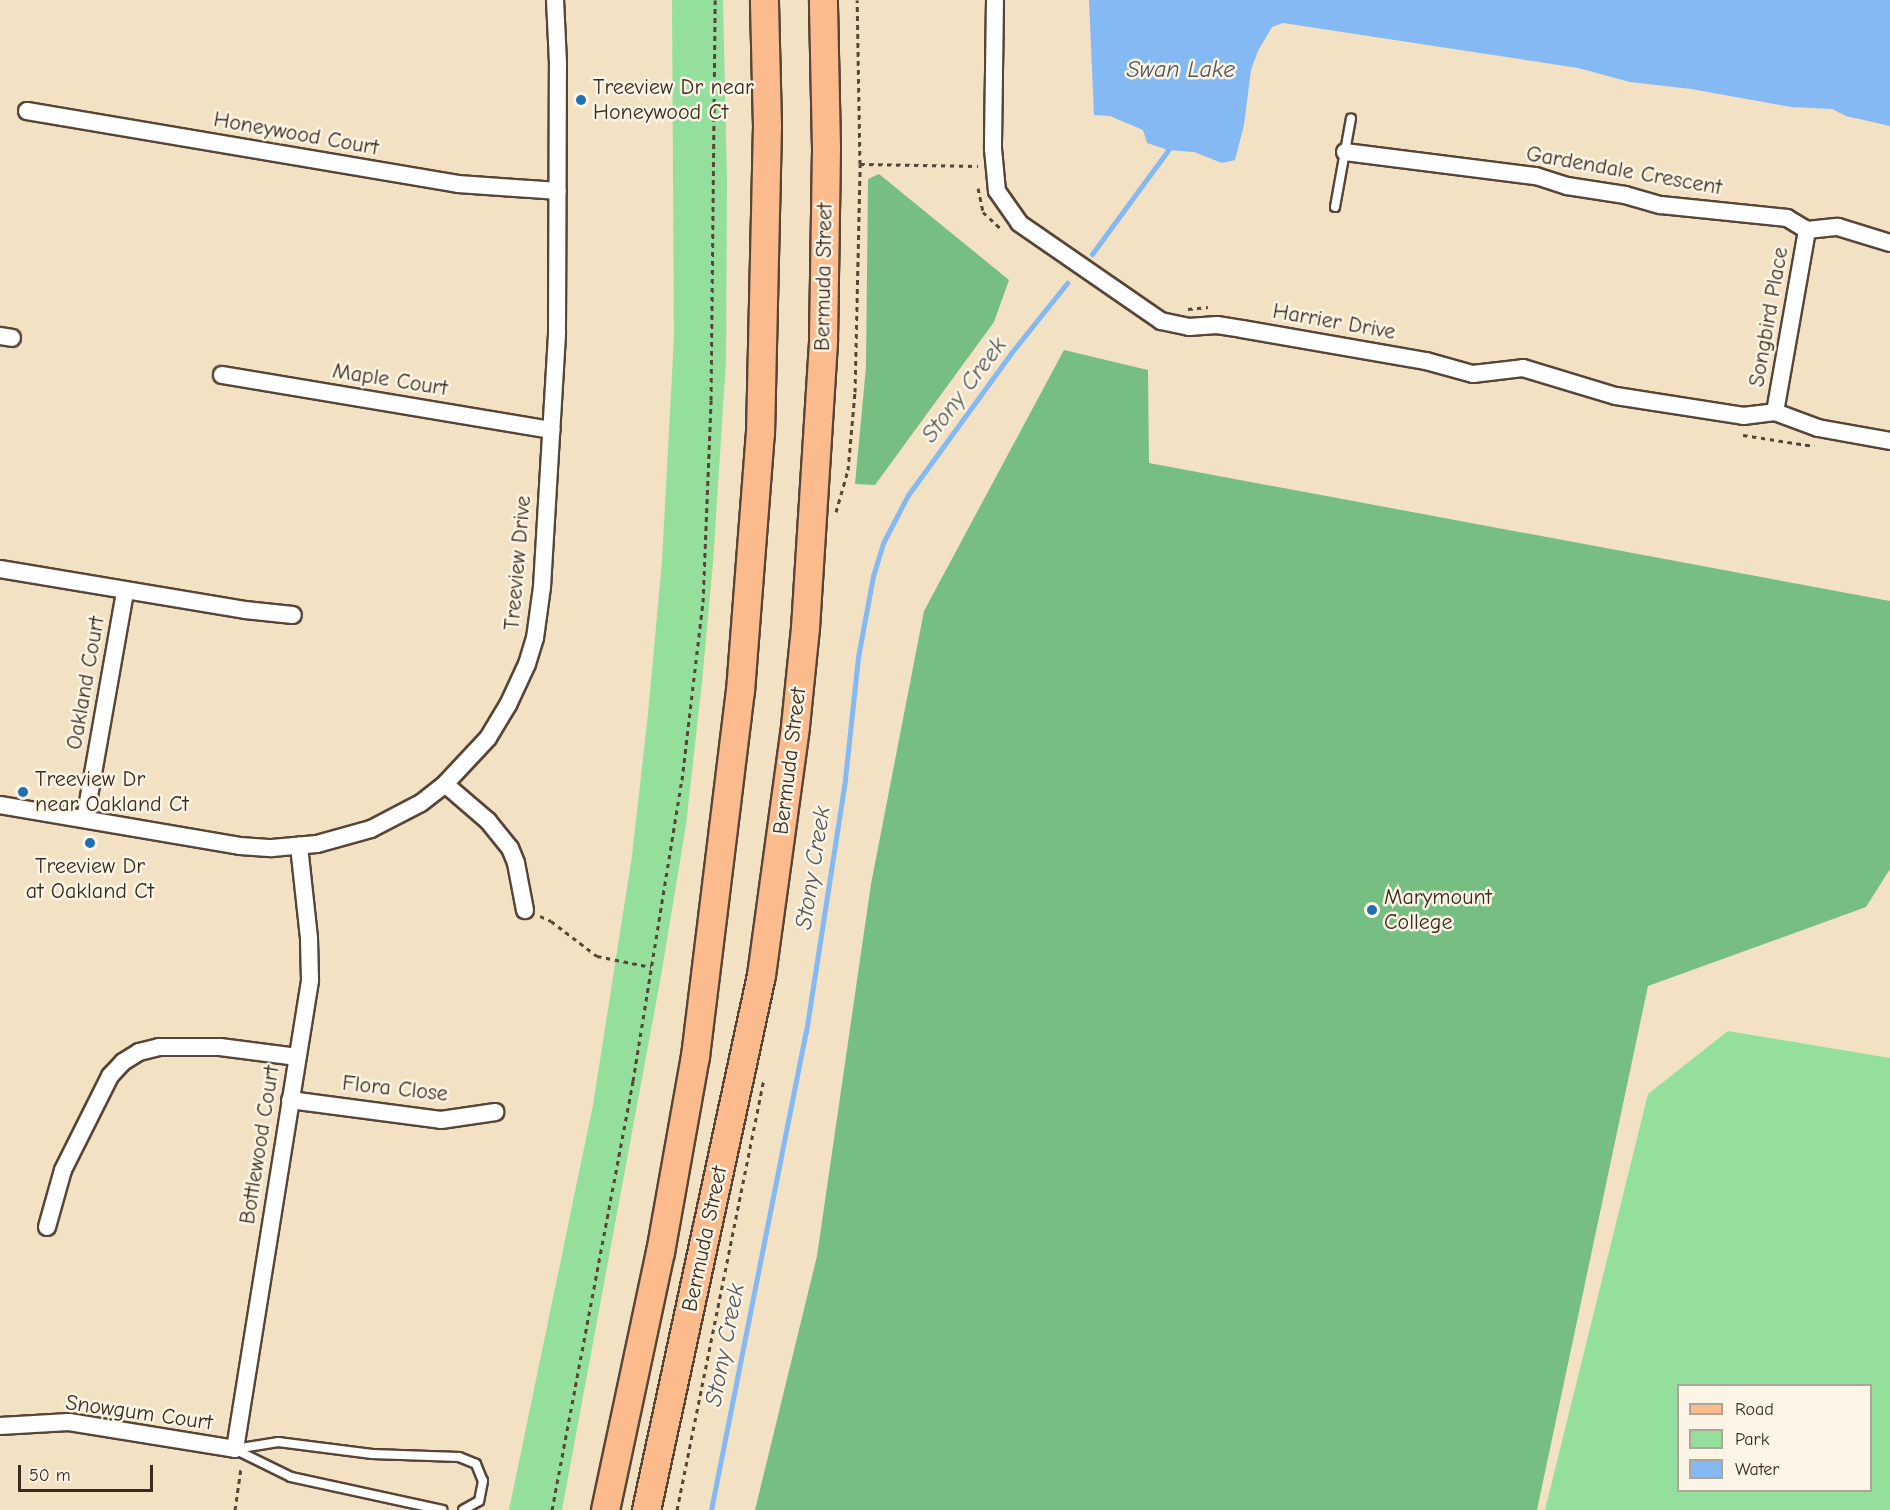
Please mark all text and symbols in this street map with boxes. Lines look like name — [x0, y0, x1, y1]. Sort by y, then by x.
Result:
water label: Swan Lake — [1127, 56, 1235, 84]
place label: Treeview Dr near Honeywood Ct — [593, 74, 754, 125]
marker: Treeview Dr near Honeywood Ct — [574, 93, 588, 107]
street label: Honeywood Court — [211, 106, 381, 162]
street label: Gardendale Crescent — [1524, 141, 1724, 201]
street label: Bermuda Street — [810, 203, 838, 351]
street label: Songbird Place — [1744, 245, 1794, 389]
street label: Harrier Drive — [1271, 298, 1397, 346]
water label: Stony Creek — [915, 332, 1013, 448]
street label: Maple Court — [331, 358, 449, 402]
street label: Treeview Drive — [499, 495, 537, 631]
street label: Oakland Court — [61, 614, 111, 752]
street label: Bermuda Street — [768, 686, 812, 836]
place label: Treeview Dr near Oakland Ct — [35, 766, 189, 818]
marker: Treeview Dr near Oakland Ct — [16, 785, 30, 799]
water label: Stony Creek — [789, 804, 837, 932]
marker: Treeview Dr at Oakland Ct — [83, 836, 97, 850]
place label: Treeview Dr at Oakland Ct — [26, 853, 154, 904]
place label: Marymount College — [1384, 884, 1492, 936]
marker: Marymount College — [1365, 903, 1379, 917]
street label: Bottlewood Court — [234, 1064, 286, 1226]
street label: Flora Close — [341, 1070, 449, 1108]
street label: Bermuda Street — [677, 1164, 733, 1314]
water label: Stony Creek — [699, 1281, 751, 1409]
legend — [1677, 1384, 1872, 1492]
street label: Snowgum Court — [64, 1390, 214, 1436]
text: Road — [1735, 1399, 1774, 1420]
text: Park — [1735, 1429, 1769, 1450]
scale bar — [21, 1453, 156, 1491]
text: Water — [1735, 1459, 1779, 1480]
text: 50 m — [29, 1465, 71, 1486]

